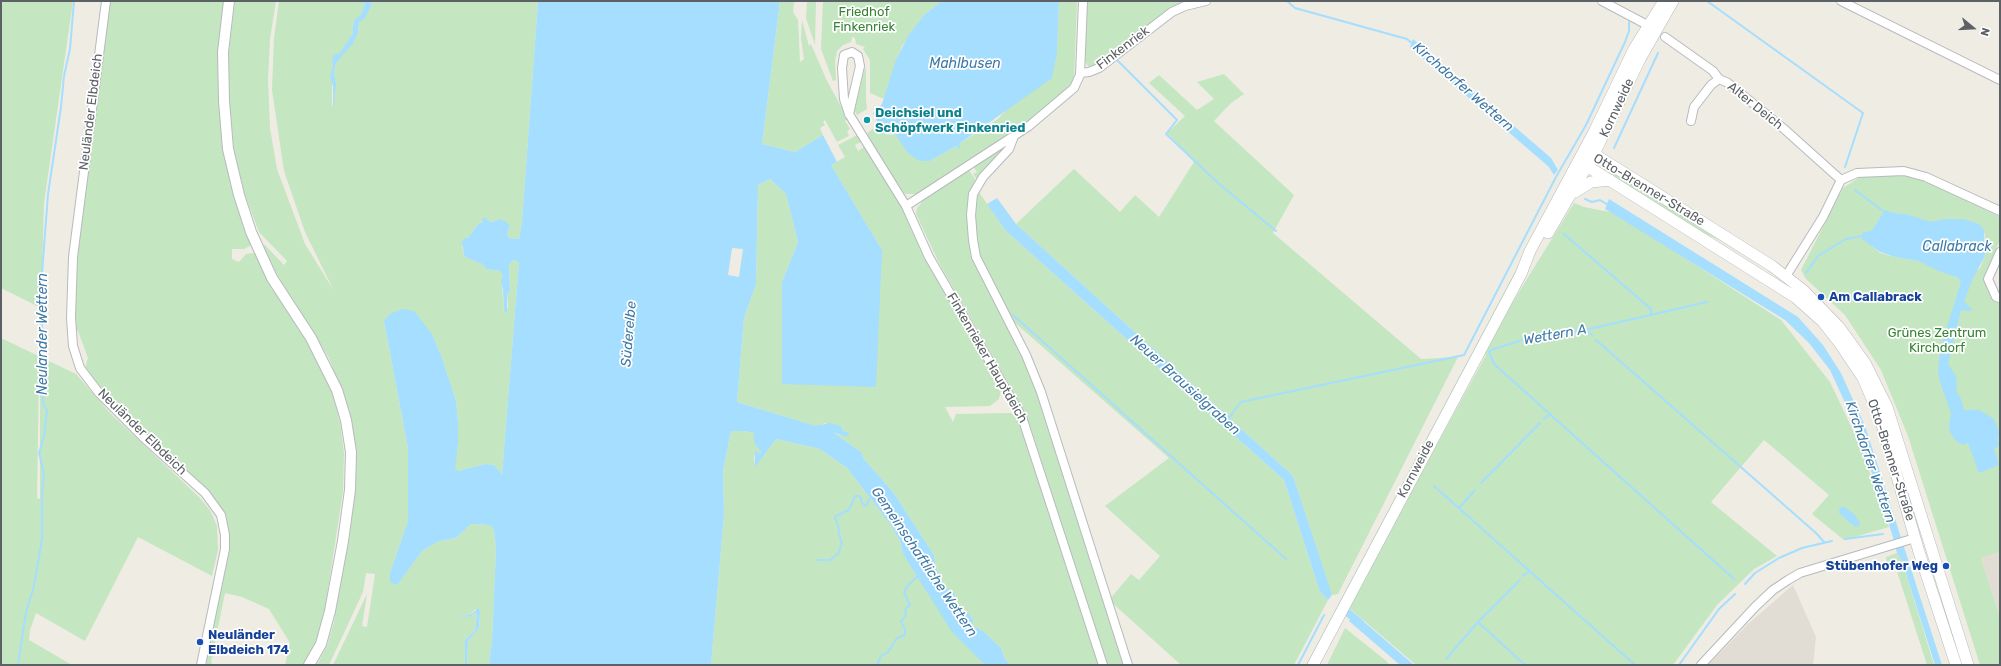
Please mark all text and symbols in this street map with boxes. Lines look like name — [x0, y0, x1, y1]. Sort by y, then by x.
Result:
park label: Friedhof Finkenriek — [833, 4, 895, 35]
north arrow — [1953, 8, 1993, 48]
street label: Finkenriek — [1093, 23, 1153, 73]
text: N — [1977, 26, 1992, 38]
water label: Kirchdorfer Wettern — [1409, 39, 1517, 135]
street label: Neuländer Elbdeich — [76, 53, 106, 171]
water label: Mahlbusen — [929, 56, 1001, 72]
street label: Kornweide — [1597, 76, 1637, 140]
street label: Alter Deich — [1724, 79, 1786, 133]
place label: Deichsiel und Schöpfwerk Finkenried — [875, 105, 1025, 136]
marker: Deichsiel und Schöpfwerk Finkenried — [862, 115, 872, 125]
street label: Otto-Brenner-Straße — [1591, 151, 1707, 229]
water label: Callabrack — [1922, 239, 1992, 255]
water label: Neulander Wettern — [35, 273, 51, 395]
place label: Am Callabrack — [1829, 289, 1922, 305]
street label: Finkenrieker Hauptdeich — [943, 290, 1031, 426]
marker: Am Callabrack — [1816, 292, 1826, 302]
water label: Süderelbe — [618, 300, 640, 368]
water label: Wettern A — [1522, 321, 1588, 349]
park label: Grünes Zentrum Kirchdorf — [1888, 325, 1986, 356]
water label: Neuer Brausielgraben — [1127, 331, 1243, 439]
street label: Neuländer Elbdeich — [94, 386, 190, 478]
street label: Otto-Brenner-Straße — [1864, 397, 1918, 523]
water label: Kirchdorfer Wettern — [1841, 399, 1899, 525]
street label: Kornweide — [1394, 437, 1438, 501]
water label: Gemeinschaftliche Wettern — [867, 484, 981, 640]
place label: Stübenhofer Weg — [1826, 558, 1938, 574]
marker: Stübenhofer Weg — [1941, 561, 1951, 571]
place label: Neuländer Elbdeich 174 — [208, 627, 289, 658]
marker: Neuländer Elbdeich 174 — [195, 637, 205, 647]

